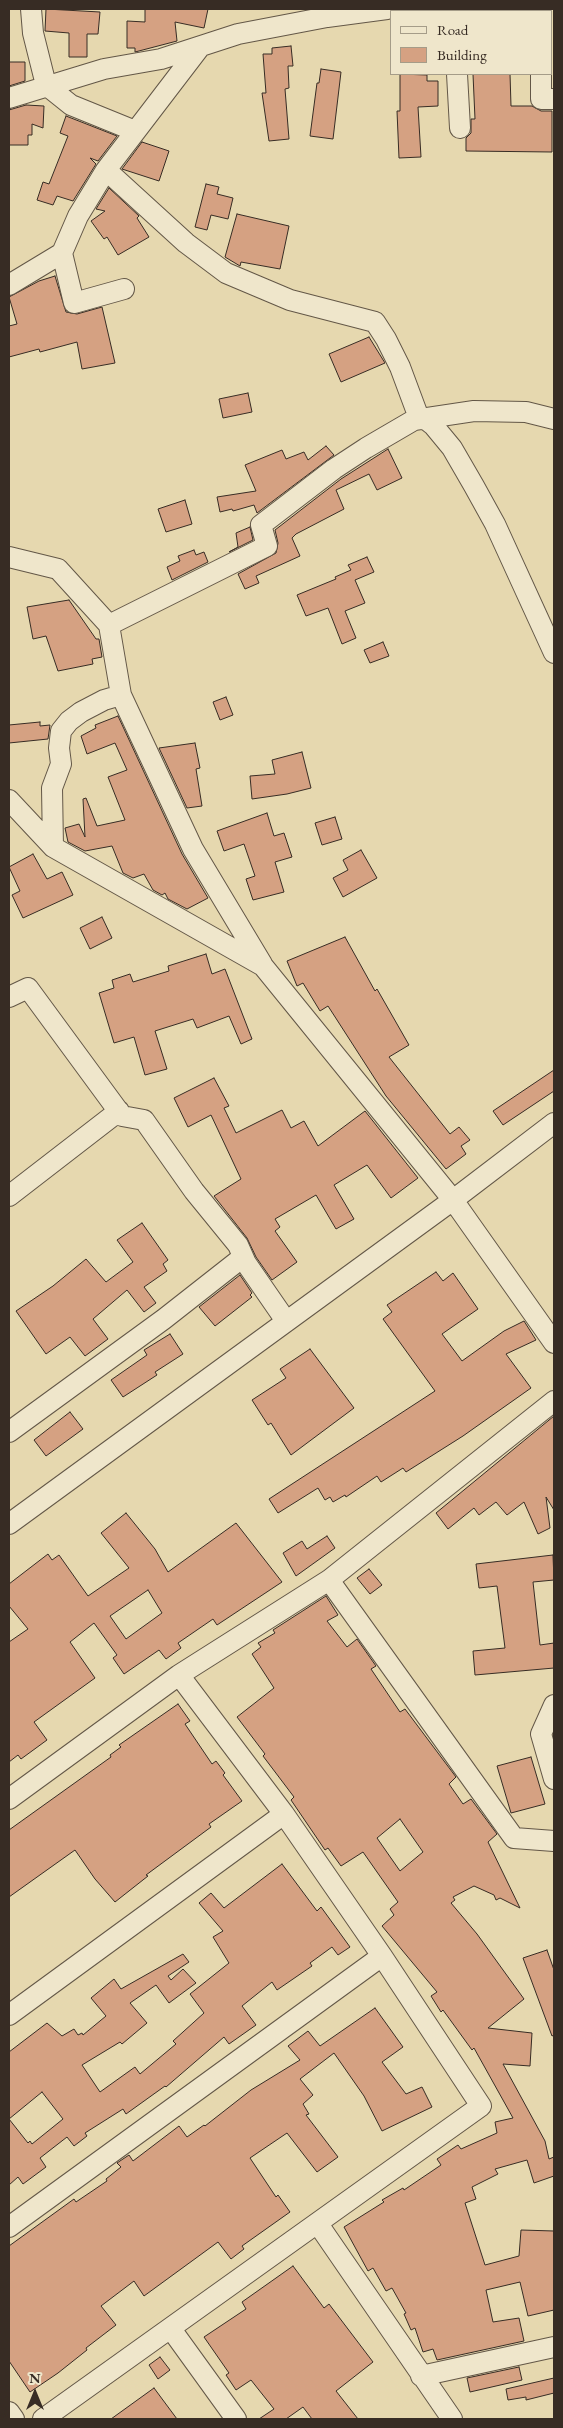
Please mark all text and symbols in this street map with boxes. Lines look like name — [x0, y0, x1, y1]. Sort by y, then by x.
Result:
legend — [390, 10, 553, 75]
text: Road — [437, 20, 468, 39]
text: Building — [437, 45, 487, 64]
north arrow — [10, 2368, 60, 2418]
text: N — [29, 2369, 41, 2387]

